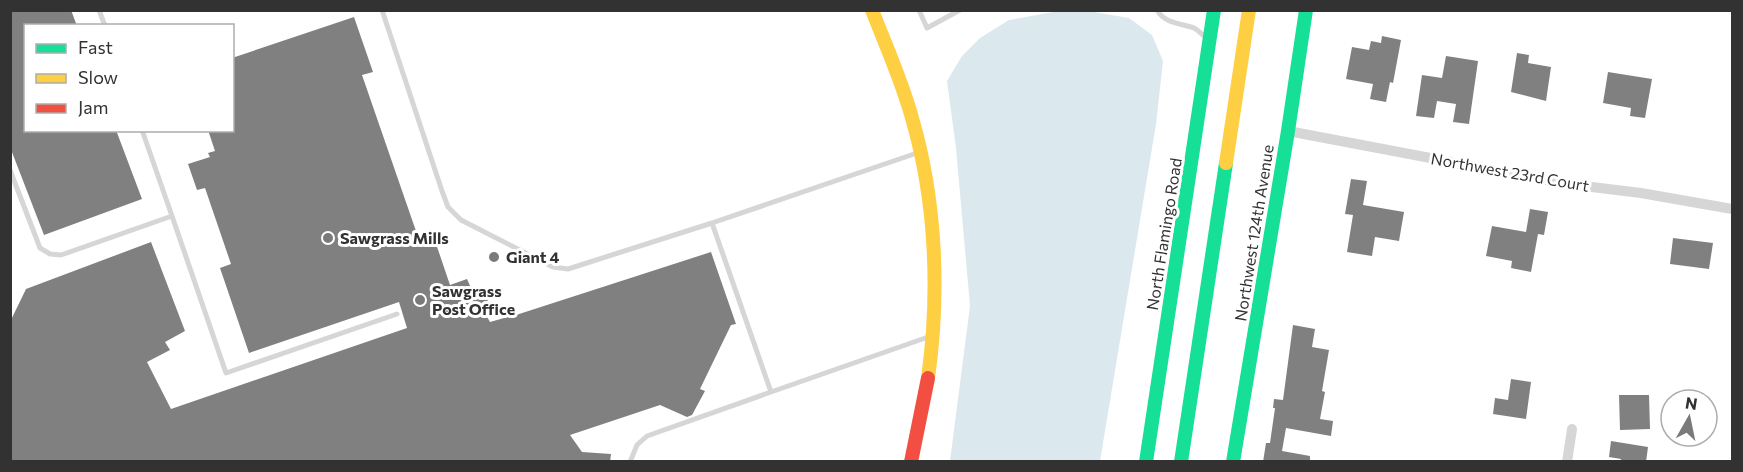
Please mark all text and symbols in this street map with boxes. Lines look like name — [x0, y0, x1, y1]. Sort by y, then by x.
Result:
legend — [24, 24, 234, 132]
text: Fast — [78, 36, 113, 58]
text: Slow — [78, 66, 118, 88]
text: Jam — [78, 96, 108, 118]
street label: Northwest 124th Avenue — [1230, 143, 1277, 323]
street label: Northwest 23rd Court — [1430, 148, 1591, 195]
street label: North Flamingo Road — [1142, 156, 1185, 312]
place label: Sawgrass Mills — [340, 228, 449, 247]
marker: Sawgrass Mills — [321, 231, 335, 245]
place label: Giant 4 — [506, 247, 560, 266]
marker: Giant 4 — [487, 250, 501, 264]
place label: Sawgrass Post Office — [432, 281, 515, 318]
marker: Sawgrass Post Office — [413, 293, 427, 307]
north arrow — [1659, 388, 1719, 448]
text: N — [1684, 392, 1699, 413]

